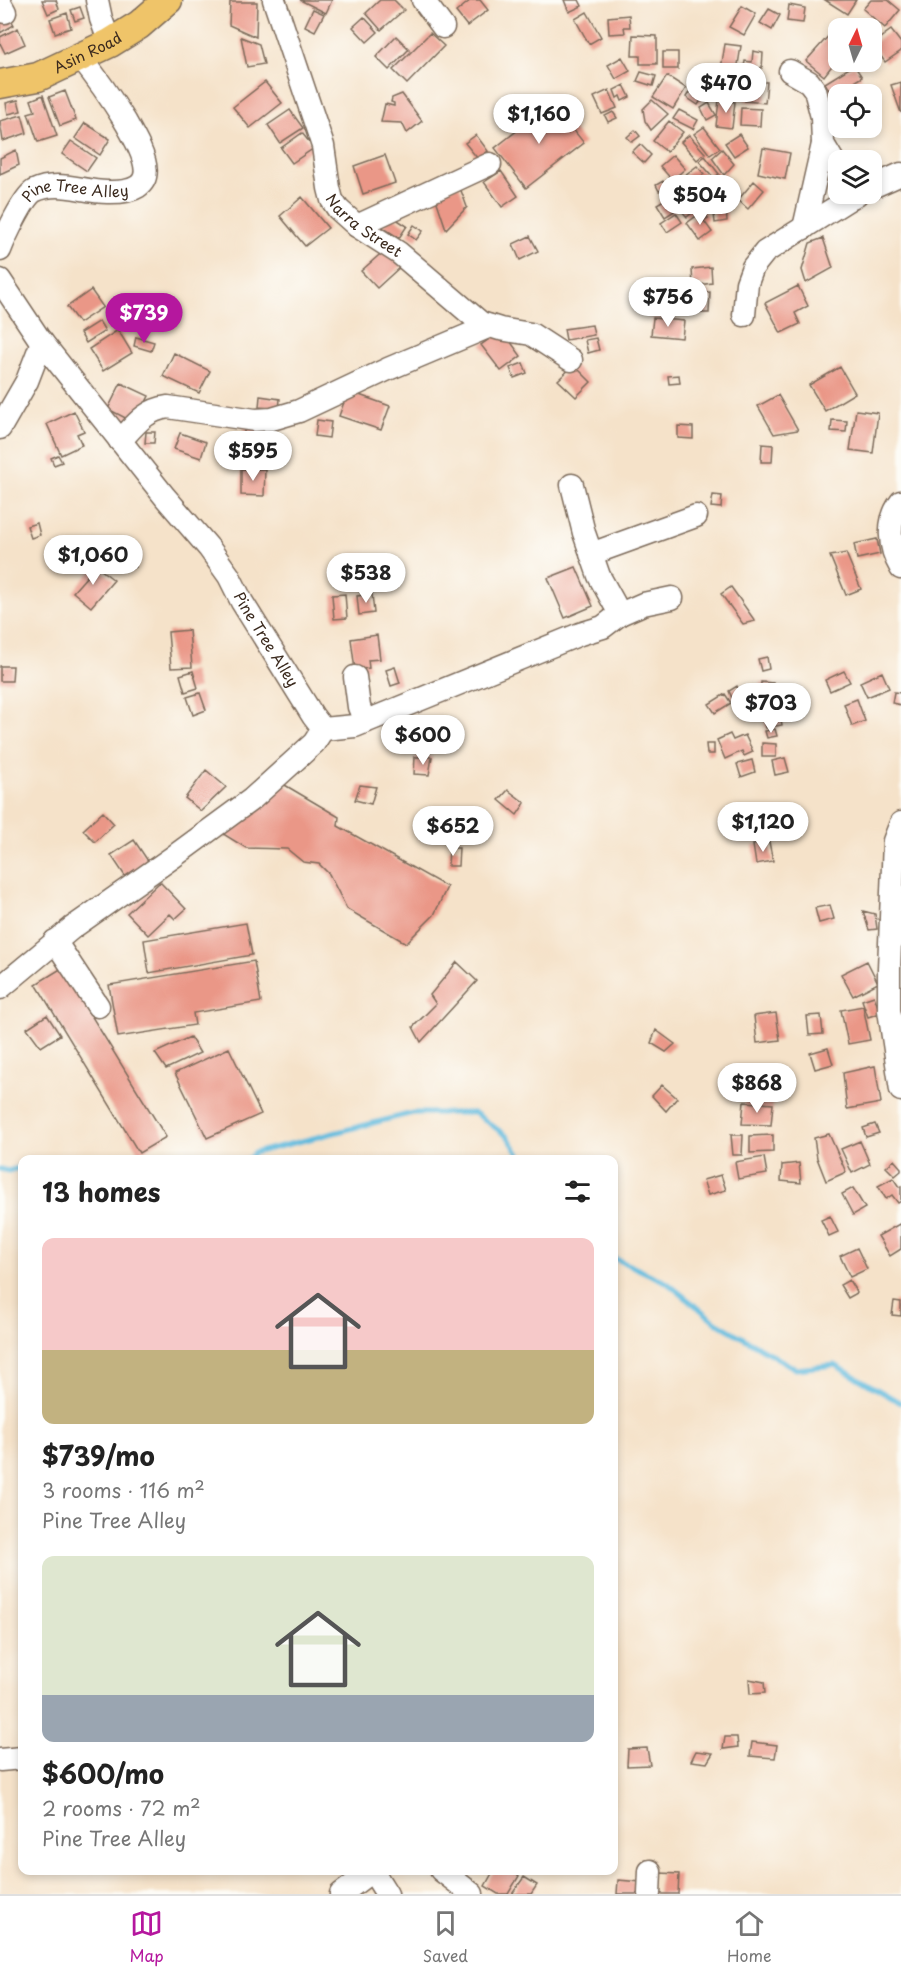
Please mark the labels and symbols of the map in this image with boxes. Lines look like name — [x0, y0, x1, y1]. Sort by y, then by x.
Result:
north arrow — [828, 18, 882, 72]
street label: Asin Road — [49, 25, 126, 78]
pin: $470 — [690, 63, 762, 114]
pin: $1,160 — [490, 94, 588, 145]
street label: Pine Tree Alley — [15, 173, 130, 206]
pin: $504 — [664, 175, 736, 226]
street label: Narra Street — [321, 189, 407, 262]
pin: $756 — [632, 277, 704, 328]
pin: $739 — [108, 293, 180, 344]
pin: $595 — [217, 431, 289, 482]
pin: $1,060 — [44, 535, 142, 586]
pin: $538 — [330, 553, 402, 604]
street label: Pine Tree Alley — [229, 587, 305, 691]
pin: $703 — [735, 683, 807, 734]
pin: $600 — [387, 715, 459, 766]
pin: $1,120 — [714, 802, 812, 853]
pin: $652 — [417, 806, 489, 857]
pin: $868 — [721, 1063, 793, 1114]

